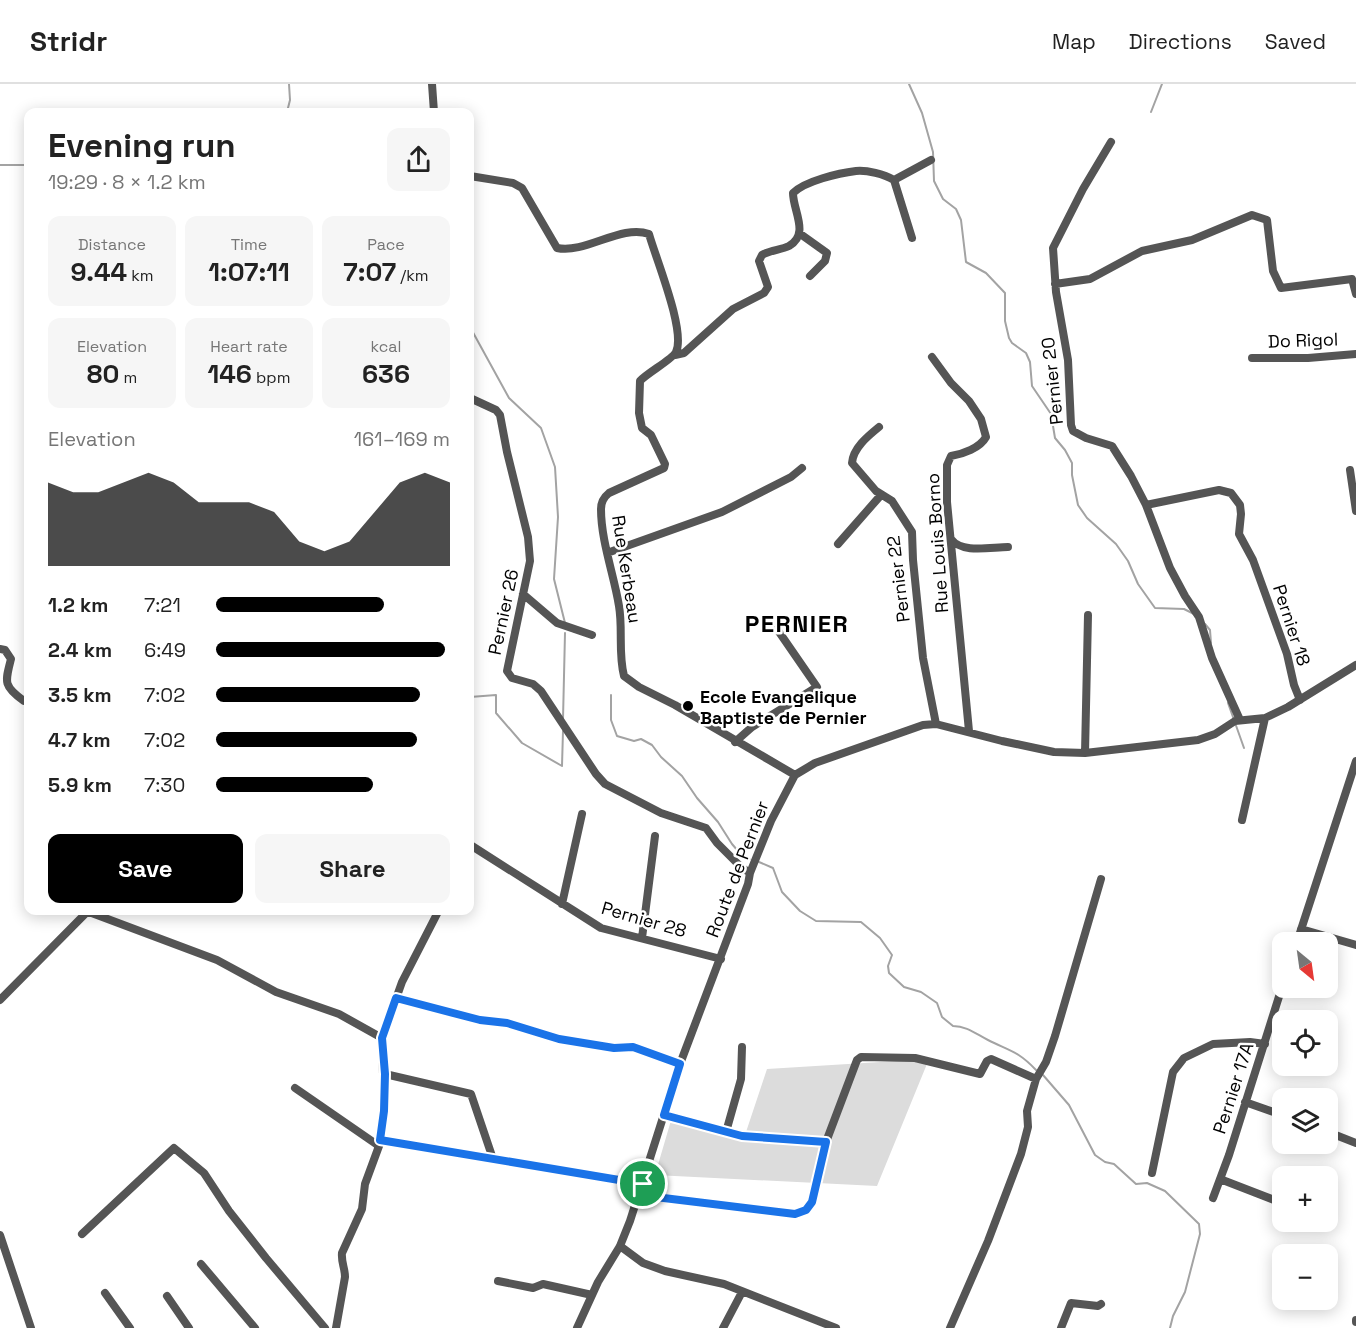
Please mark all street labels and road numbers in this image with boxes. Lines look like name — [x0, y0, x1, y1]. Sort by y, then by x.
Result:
street label: Do Rigol — [1267, 327, 1339, 353]
street label: Pernier 20 — [1036, 336, 1068, 426]
street label: Rue Louis Borno — [921, 472, 953, 614]
street label: Rue Kerbeau — [607, 513, 647, 625]
street label: Pernier 22 — [881, 534, 915, 624]
street label: Pernier 26 — [483, 567, 523, 657]
street label: Pernier 18 — [1268, 581, 1316, 669]
street label: Route de Pernier — [700, 797, 774, 941]
street label: Pernier 28 — [599, 896, 689, 942]
street label: Pernier 17A — [1207, 1040, 1259, 1136]

